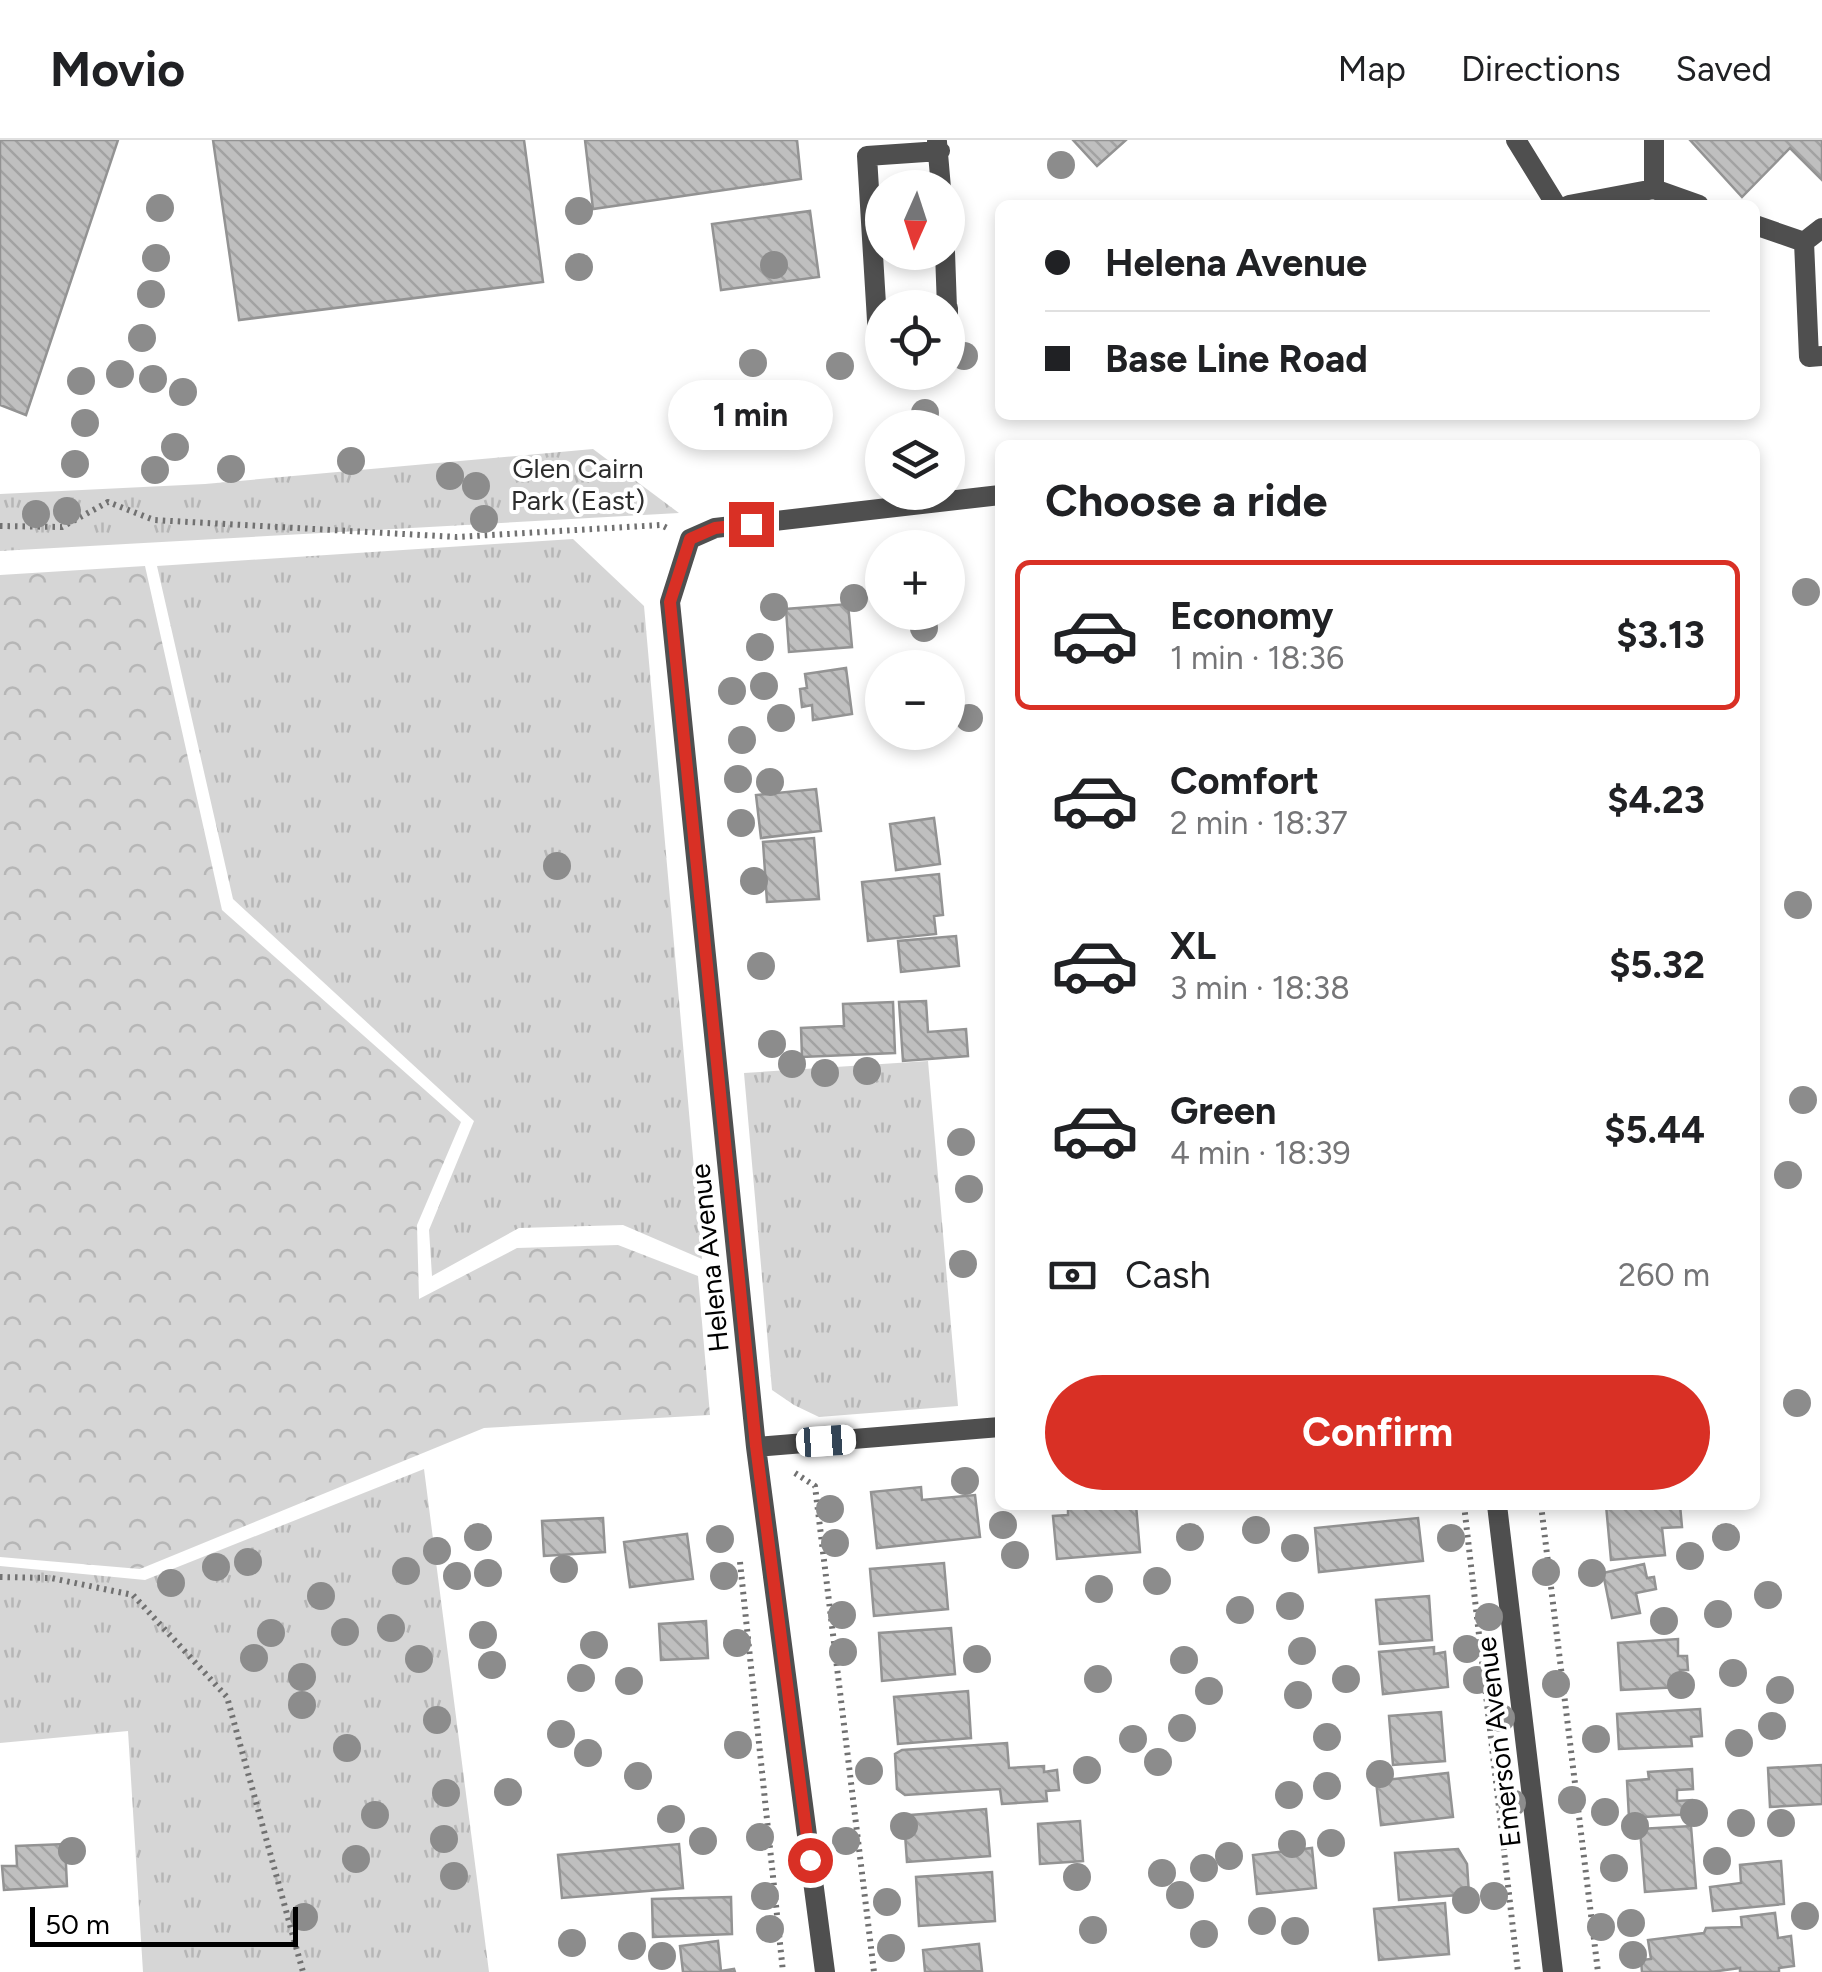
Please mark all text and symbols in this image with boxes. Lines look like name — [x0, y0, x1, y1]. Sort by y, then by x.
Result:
text: Movio — [50, 40, 185, 98]
text: Map — [1338, 48, 1406, 90]
text: Directions — [1461, 48, 1621, 90]
text: Saved — [1676, 48, 1772, 90]
north arrow — [865, 170, 965, 270]
map controls — [865, 170, 965, 750]
text: Helena Avenue — [1105, 240, 1367, 286]
button: locate — [865, 290, 965, 390]
text: Base Line Road — [1105, 336, 1368, 382]
callout: 1 min — [668, 379, 834, 449]
text: 1 min — [713, 396, 788, 434]
button: layers — [865, 410, 965, 510]
park label: Glen Cairn Park (East) — [511, 451, 645, 517]
text: Choose a ride — [1045, 473, 1327, 527]
route end — [729, 502, 774, 547]
button: + — [865, 530, 965, 630]
icon: car — [1050, 590, 1140, 680]
text: Economy — [1170, 593, 1333, 639]
text: $3.13 — [1616, 612, 1705, 658]
text: 1 min · 18:36 — [1170, 639, 1344, 677]
button: − — [865, 650, 965, 750]
icon: car — [1050, 755, 1140, 845]
text: Comfort — [1170, 758, 1319, 804]
text: $4.23 — [1607, 777, 1705, 823]
text: 2 min · 18:37 — [1170, 804, 1348, 842]
icon: car — [1050, 920, 1140, 1010]
text: XL — [1170, 923, 1216, 969]
text: $5.32 — [1609, 942, 1705, 988]
text: 3 min · 18:38 — [1170, 969, 1350, 1007]
icon: car — [1050, 1085, 1140, 1175]
text: Green — [1170, 1088, 1276, 1134]
text: $5.44 — [1604, 1107, 1705, 1153]
text: 4 min · 18:39 — [1170, 1134, 1351, 1172]
street label: Helena Avenue — [682, 1162, 736, 1354]
icon: cash — [1045, 1248, 1100, 1303]
text: Cash — [1125, 1252, 1211, 1298]
text: 260 m — [1618, 1256, 1710, 1294]
button: Confirm — [1045, 1375, 1710, 1490]
car — [795, 1424, 857, 1458]
street label: Emerson Avenue — [1468, 1635, 1528, 1849]
route start — [788, 1838, 833, 1883]
scale bar — [30, 1902, 298, 1946]
text: 50 m — [45, 1907, 110, 1941]

